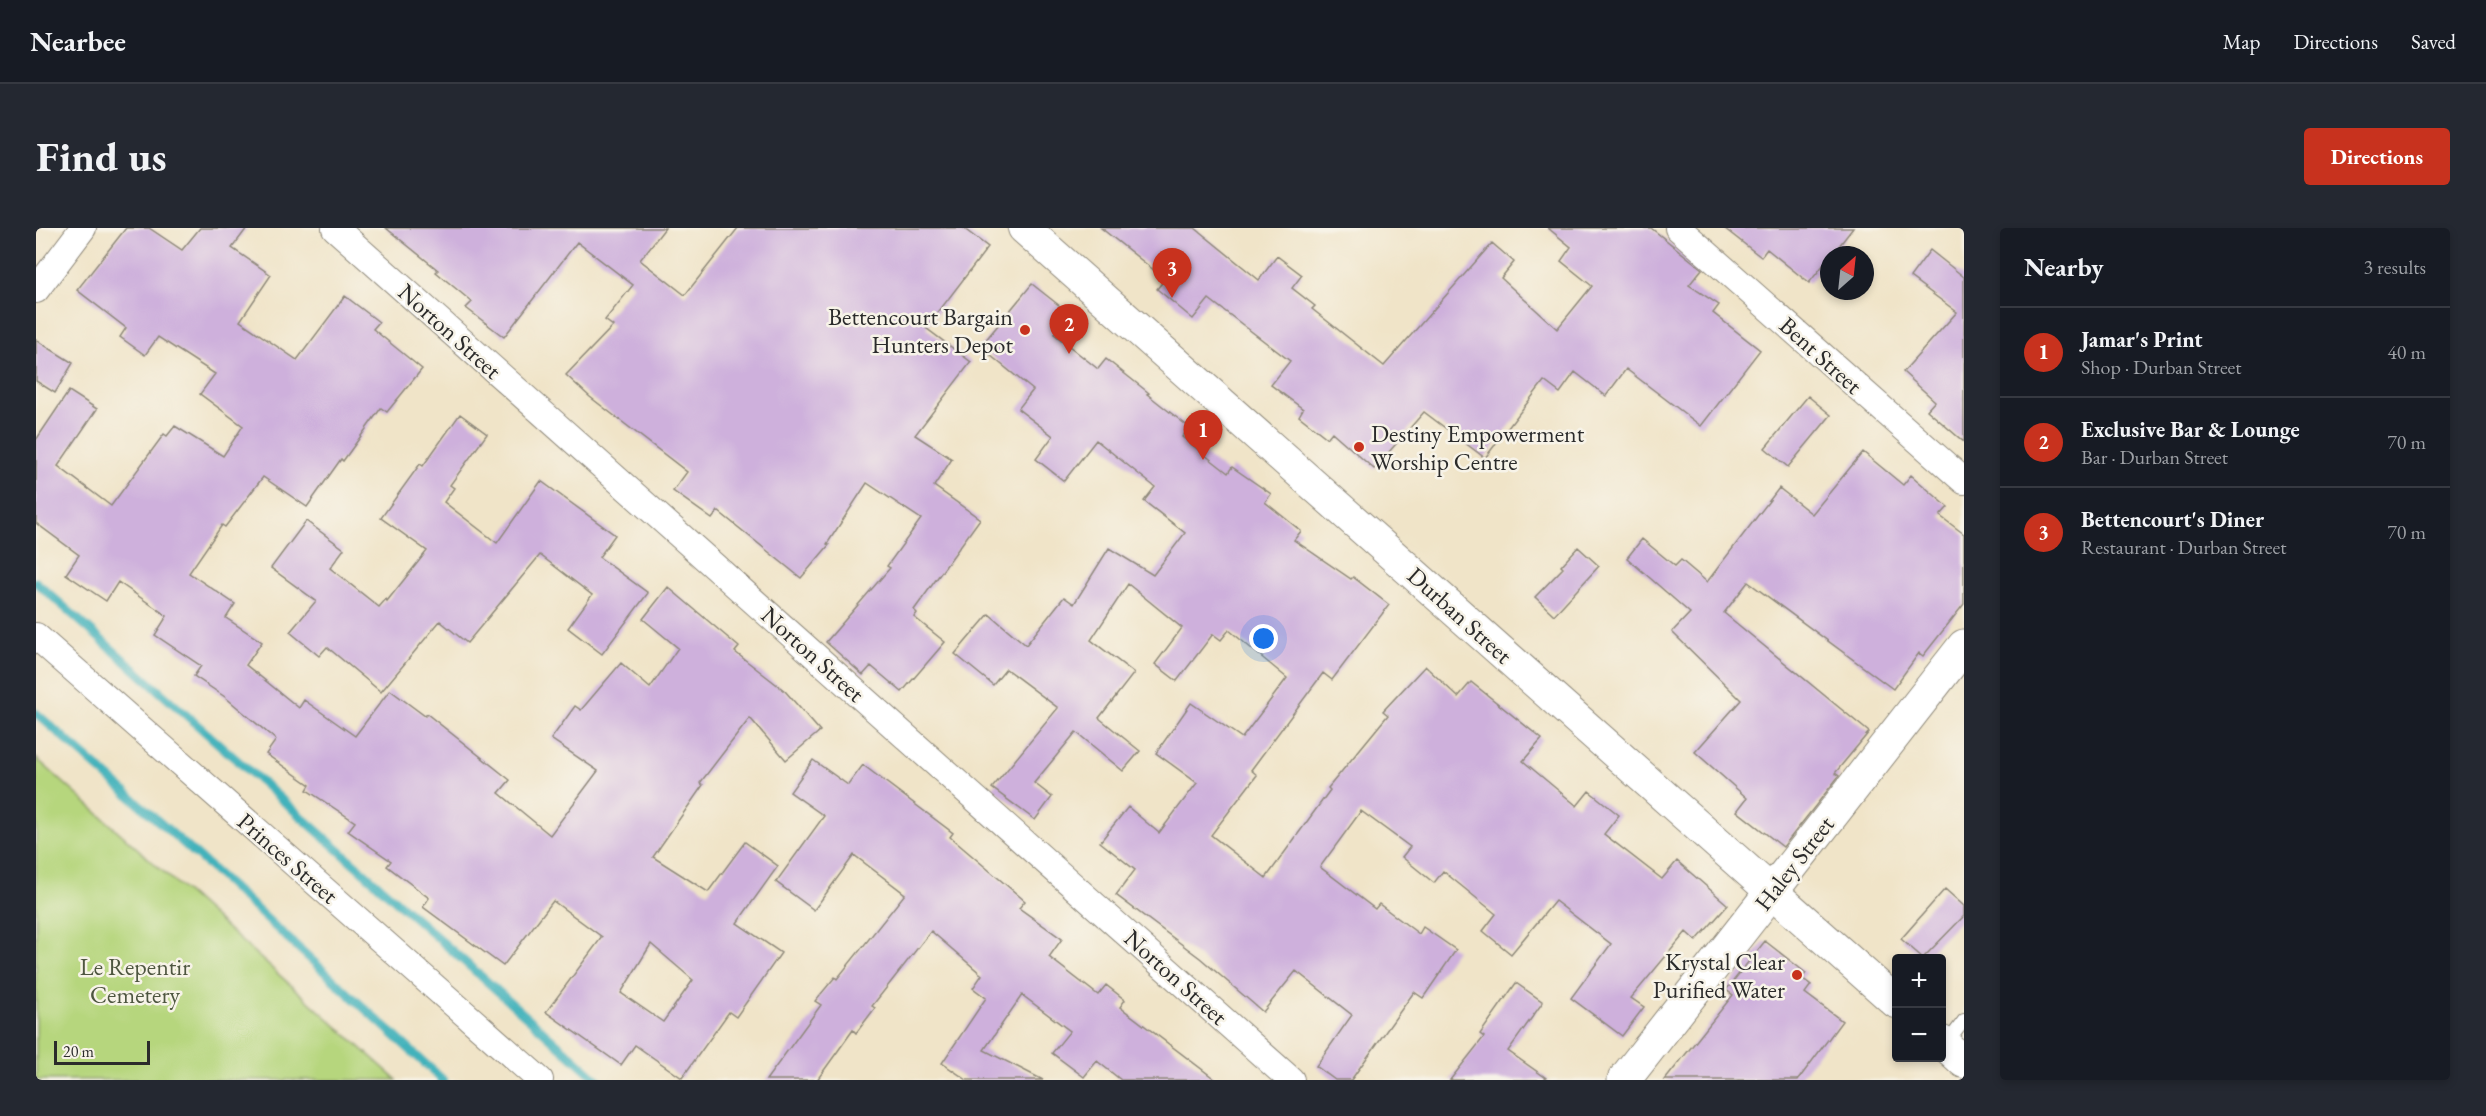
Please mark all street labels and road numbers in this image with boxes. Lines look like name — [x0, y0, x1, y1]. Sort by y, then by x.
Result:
street label: Norton Street — [392, 276, 508, 386]
street label: Bent Street — [1773, 310, 1869, 401]
street label: Durban Street — [1401, 560, 1519, 670]
street label: Norton Street — [755, 599, 871, 709]
street label: Princes Street — [231, 806, 345, 911]
street label: Haley Street — [1747, 809, 1841, 917]
street label: Norton Street — [1118, 922, 1234, 1032]

